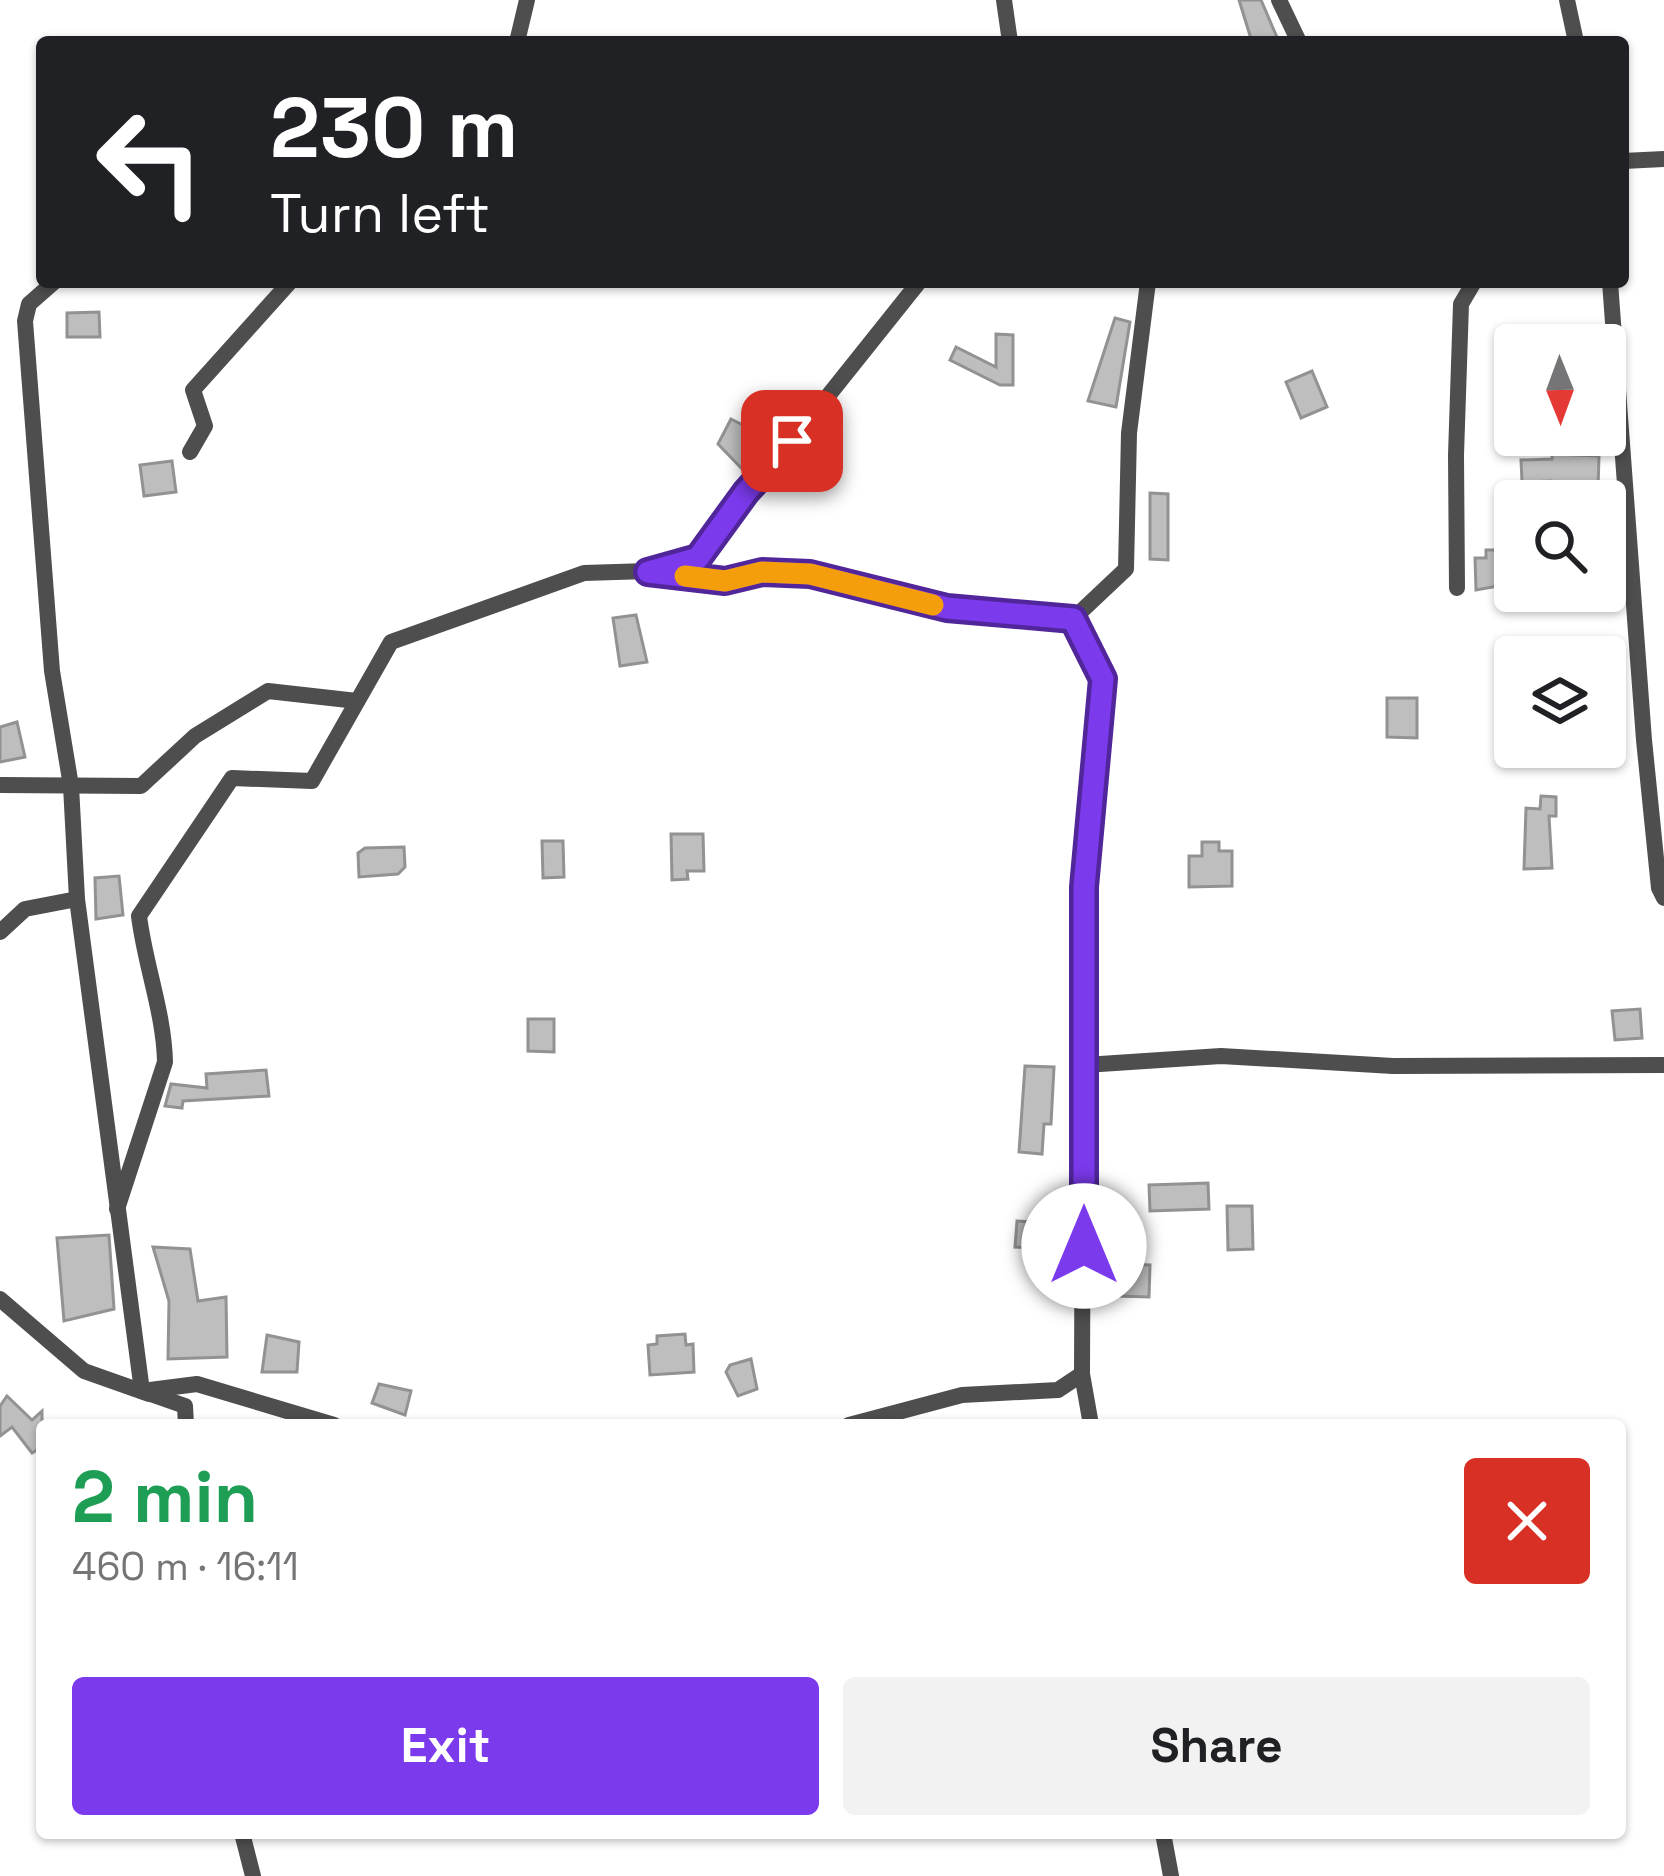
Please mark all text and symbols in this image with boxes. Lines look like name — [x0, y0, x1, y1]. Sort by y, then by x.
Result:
text: 230 m — [270, 74, 518, 182]
icon: left — [72, 84, 228, 240]
text: Turn left — [270, 179, 490, 248]
north arrow — [1494, 324, 1626, 456]
map controls — [1494, 324, 1626, 768]
pin — [741, 390, 843, 492]
icon: arrive — [759, 408, 825, 474]
button: search — [1494, 480, 1626, 612]
button: layers — [1494, 636, 1626, 768]
position arrow — [1021, 1183, 1147, 1309]
text: 2 min — [72, 1451, 258, 1543]
button: close — [1464, 1458, 1590, 1584]
text: 460 m · 16:11 — [72, 1542, 299, 1591]
button: Exit — [72, 1677, 819, 1815]
button: Share — [843, 1677, 1590, 1815]

